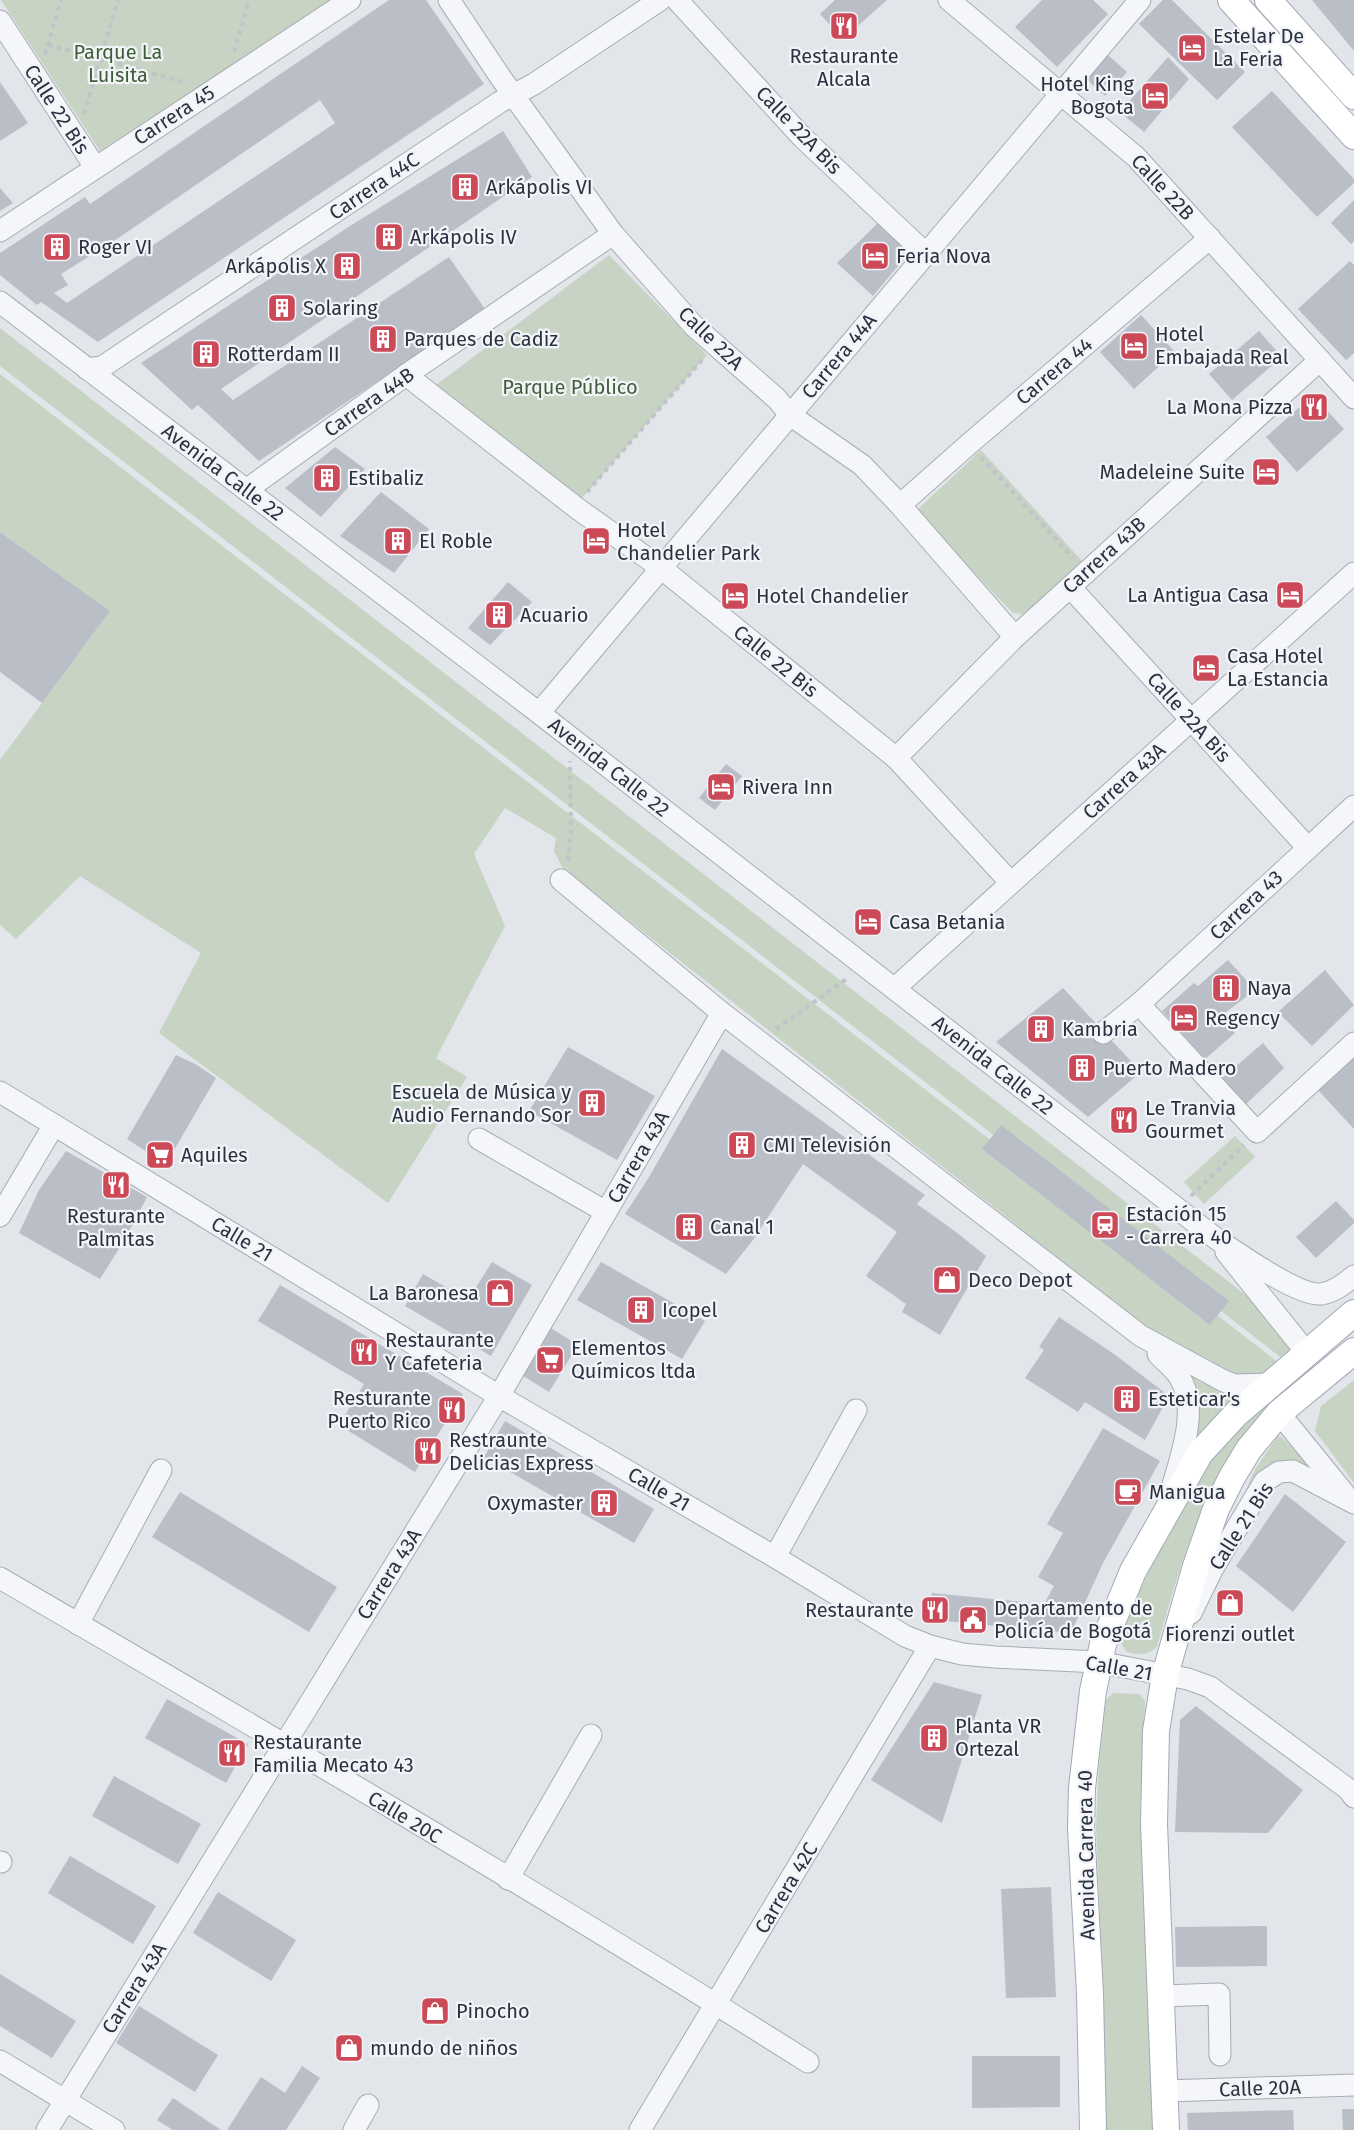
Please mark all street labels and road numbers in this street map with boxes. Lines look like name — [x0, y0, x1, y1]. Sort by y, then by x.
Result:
street label: Calle 22 Bis — [19, 60, 95, 158]
street label: Carrera 45 — [129, 80, 219, 150]
street label: Calle 22A Bis — [751, 81, 847, 179]
street label: Carrera 44C — [324, 147, 424, 225]
street label: Calle 22B — [1126, 149, 1200, 225]
street label: Calle 22A — [674, 301, 749, 375]
street label: Carrera 44A — [797, 308, 882, 403]
street label: Carrera 44 — [1011, 332, 1097, 410]
street label: Carrera 44B — [319, 362, 419, 442]
street label: Avenida Calle 22 — [157, 418, 289, 526]
street label: Carrera 43B — [1058, 512, 1150, 598]
street label: Calle 22 Bis — [729, 620, 823, 702]
street label: Calle 22A Bis — [1142, 667, 1236, 767]
street label: Avenida Calle 22 — [544, 712, 674, 822]
street label: Carrera 43A — [1078, 737, 1171, 824]
street label: Carrera 43 — [1204, 865, 1288, 945]
street label: Avenida Calle 22 — [928, 1010, 1058, 1120]
street label: Carrera 43A — [602, 1106, 674, 1207]
street label: Calle 21 — [207, 1211, 277, 1267]
street label: Calle 21 — [624, 1462, 694, 1516]
street label: Calle 21 Bis — [1204, 1478, 1278, 1574]
street label: Carrera 43A — [352, 1524, 427, 1624]
street label: Calle 21 — [1084, 1650, 1154, 1686]
street label: Avenida Carrera 40 — [1073, 1770, 1099, 1940]
street label: Calle 20C — [364, 1786, 446, 1848]
street label: Carrera 42C — [749, 1838, 823, 1938]
street label: Carrera 43A — [97, 1938, 172, 2038]
street label: Calle 20A — [1219, 2075, 1302, 2101]

